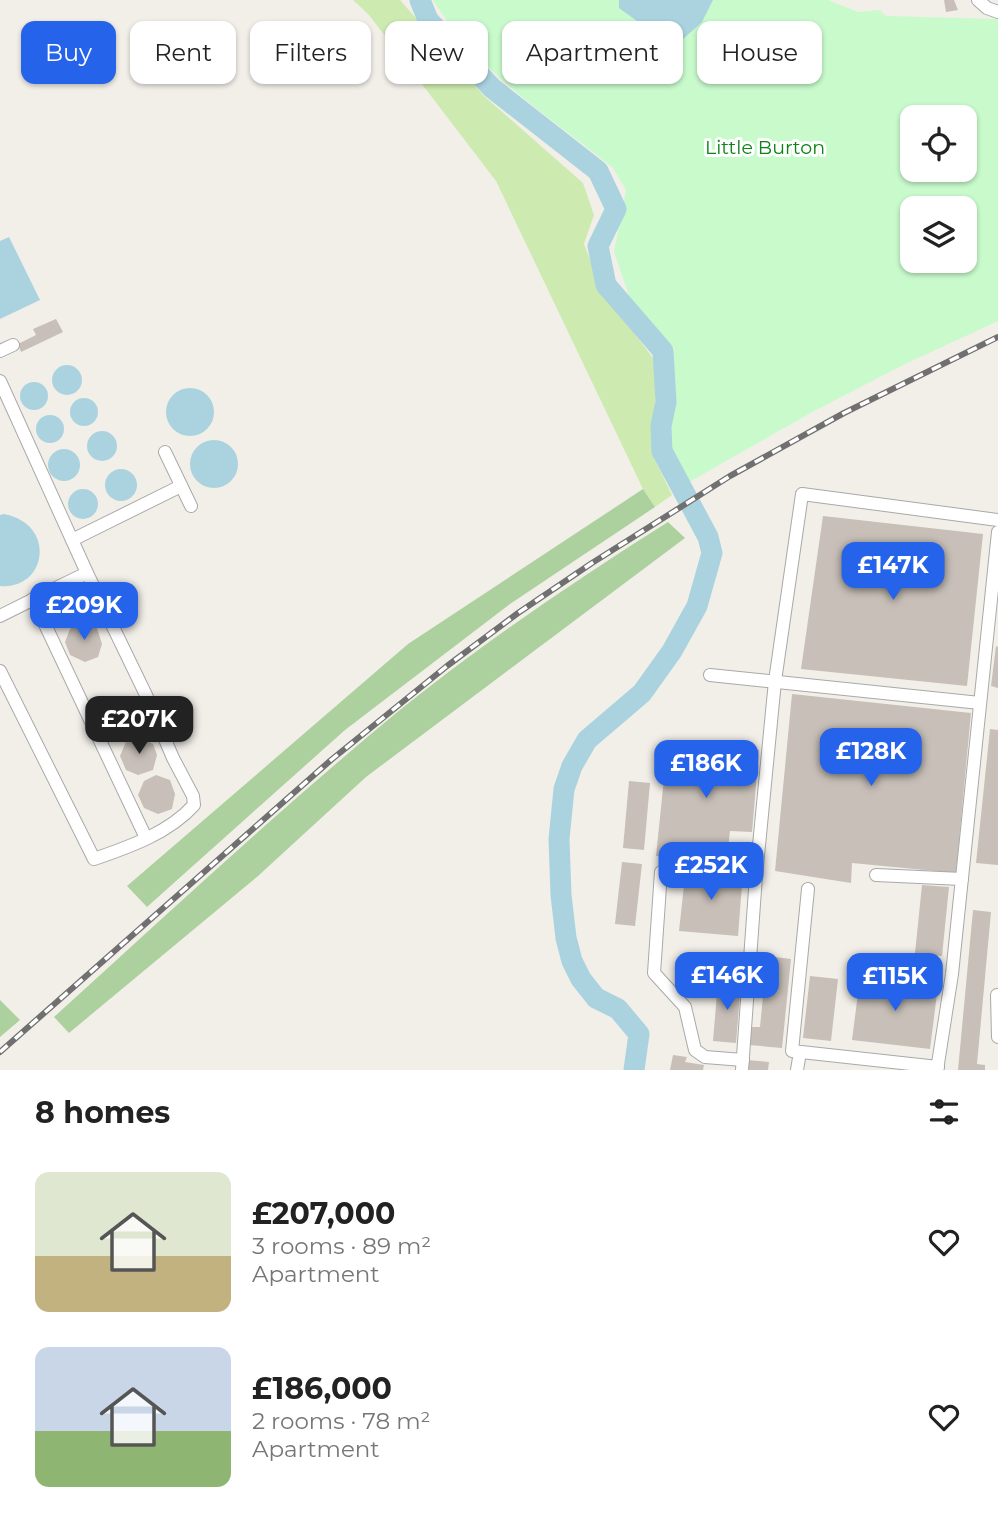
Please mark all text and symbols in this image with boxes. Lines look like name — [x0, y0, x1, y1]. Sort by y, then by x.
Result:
chip: Buy — [21, 21, 116, 84]
chip: Rent — [130, 21, 236, 84]
chip: Filters — [250, 21, 371, 84]
chip: New — [385, 21, 488, 84]
chip: Apartment — [502, 21, 683, 84]
chip: House — [697, 21, 822, 84]
map controls — [900, 105, 977, 273]
button: locate — [900, 105, 977, 182]
park label: Little Burton — [705, 136, 825, 159]
button: layers — [900, 196, 977, 273]
pin: £147K — [844, 542, 942, 602]
text: £147K — [858, 551, 928, 579]
pin: £209K — [35, 582, 133, 642]
text: £209K — [46, 591, 122, 619]
pin: £207K — [90, 696, 188, 756]
text: £207K — [101, 705, 177, 733]
pin: £128K — [822, 728, 920, 788]
text: £128K — [836, 737, 906, 765]
pin: £186K — [657, 740, 755, 800]
text: £186K — [670, 749, 742, 777]
pin: £252K — [662, 842, 760, 902]
text: £252K — [675, 851, 747, 879]
pin: £146K — [678, 953, 776, 1012]
pin: £115K — [846, 954, 944, 1013]
text: £146K — [691, 961, 763, 989]
text: £115K — [863, 962, 927, 990]
icon: filters — [925, 1093, 963, 1131]
text: 8 homes — [35, 1094, 170, 1131]
text: £207,000 — [252, 1195, 395, 1232]
icon: home — [91, 1200, 175, 1284]
icon: heart — [925, 1223, 963, 1261]
text: 3 rooms · 89 m² — [252, 1232, 431, 1260]
text: Apartment — [252, 1260, 380, 1288]
text: £186,000 — [252, 1370, 392, 1407]
icon: home — [91, 1375, 175, 1459]
icon: heart — [925, 1398, 963, 1436]
text: 2 rooms · 78 m² — [252, 1407, 430, 1435]
text: Apartment — [252, 1435, 380, 1463]

